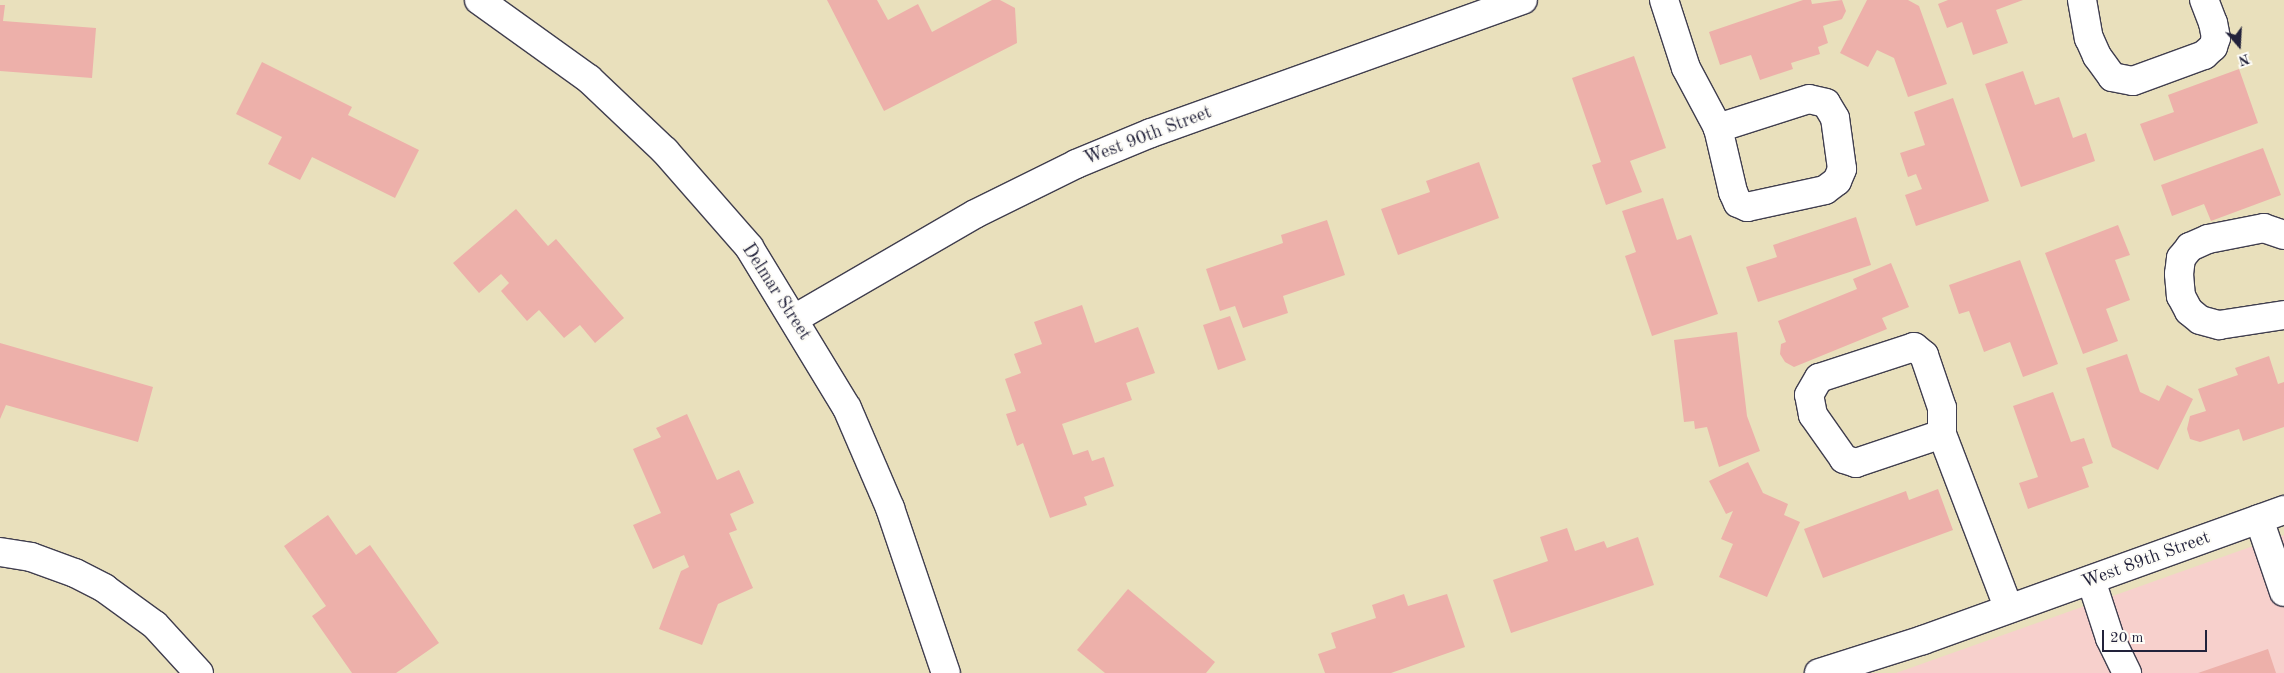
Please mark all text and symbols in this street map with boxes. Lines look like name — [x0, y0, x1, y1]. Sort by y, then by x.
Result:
north arrow — [2214, 20, 2264, 70]
text: N — [2237, 51, 2251, 68]
street label: West 90th Street — [1081, 102, 1215, 170]
street label: Delmar Street — [737, 240, 815, 344]
street label: West 89th Street — [2079, 527, 2213, 593]
scale bar — [2104, 620, 2209, 652]
text: 20 m — [2110, 631, 2144, 646]

